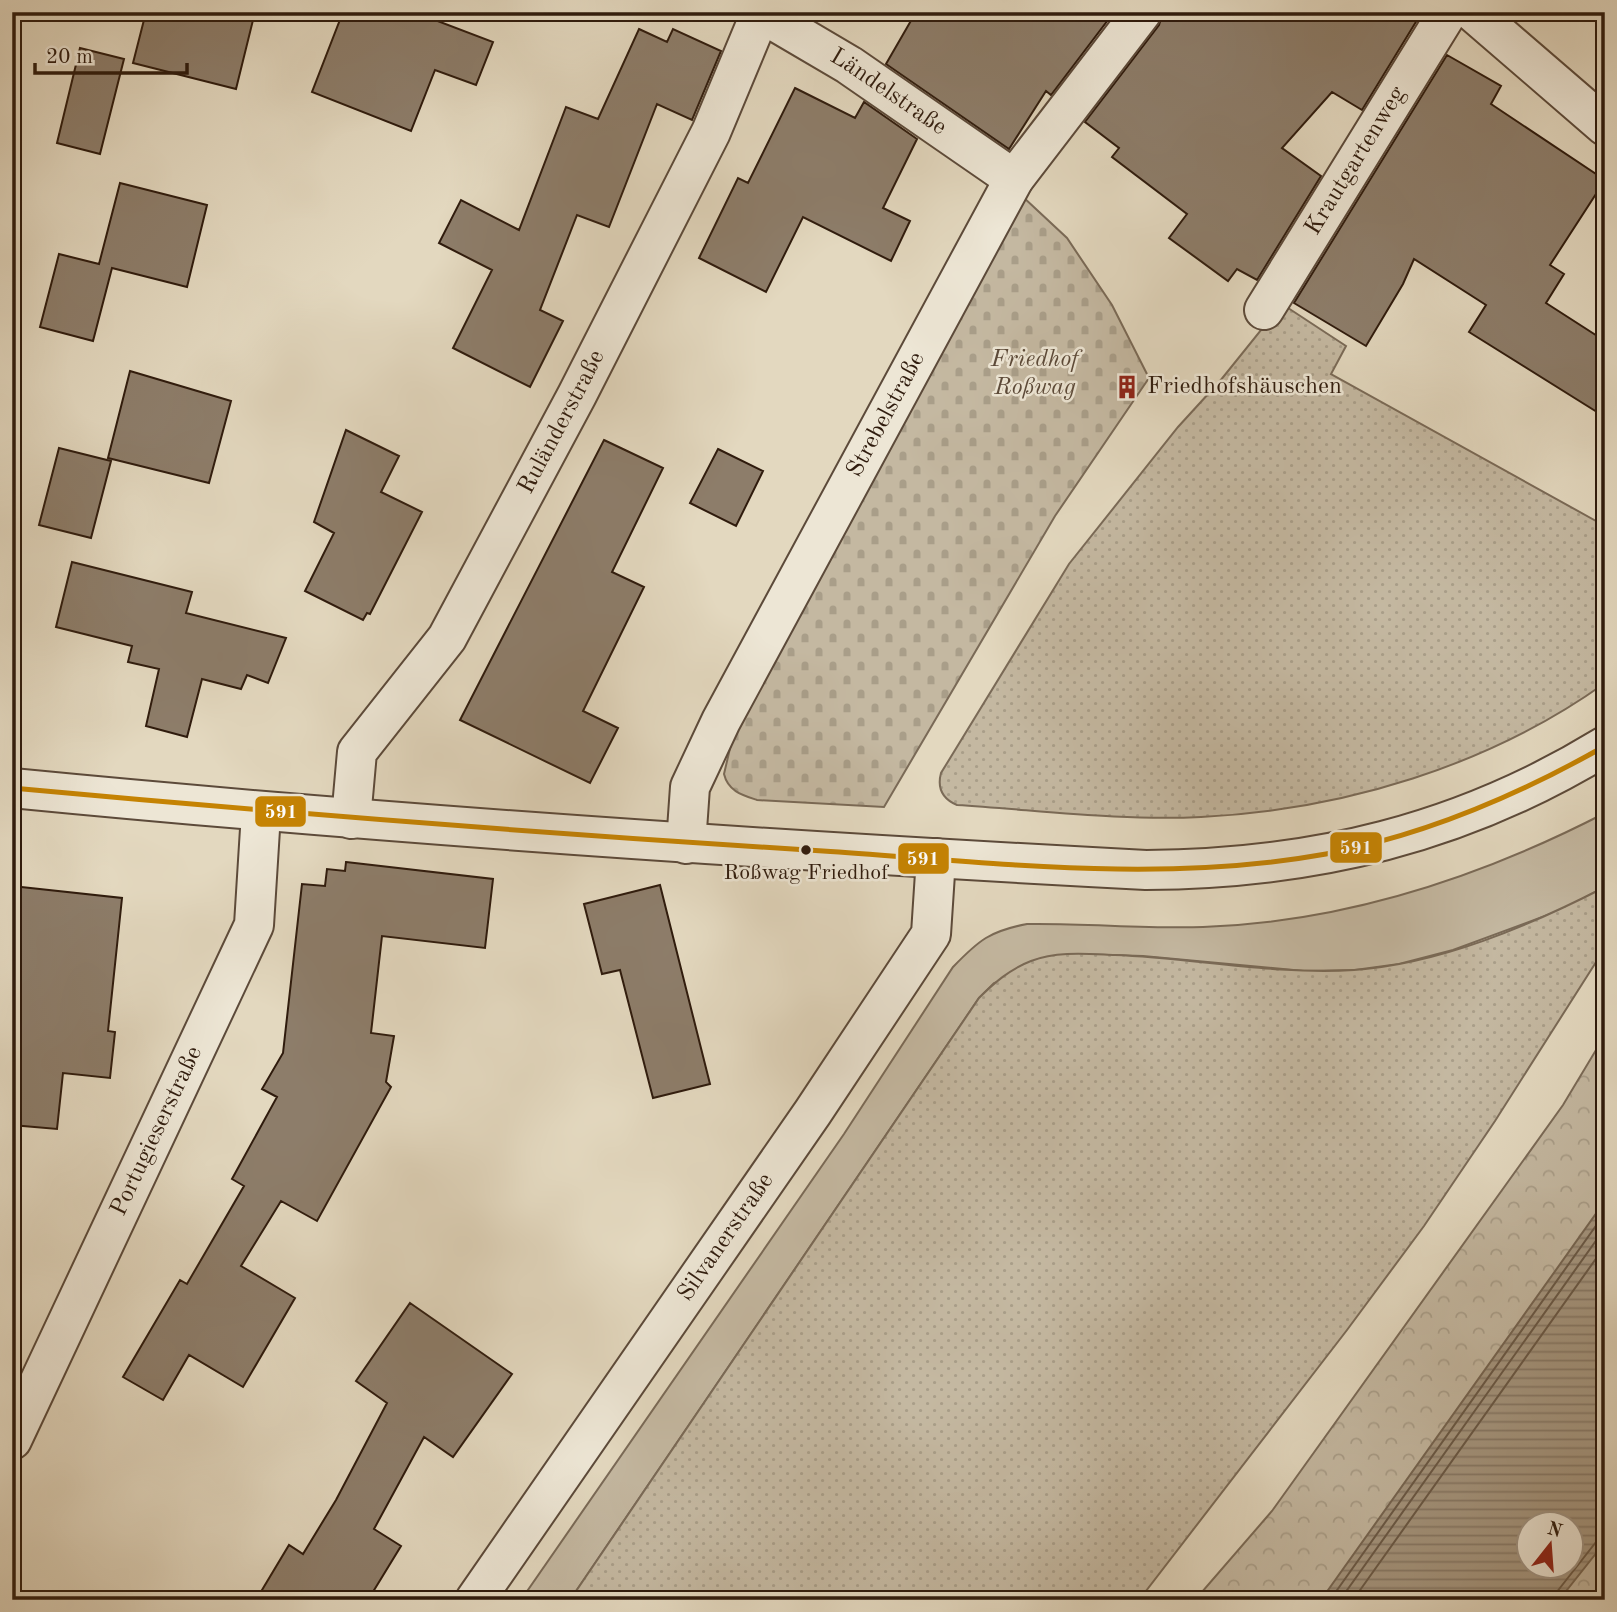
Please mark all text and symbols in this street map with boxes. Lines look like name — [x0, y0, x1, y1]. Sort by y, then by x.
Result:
scale bar — [35, 32, 187, 76]
street label: Ländelstraße — [826, 44, 951, 140]
text: 20 m — [46, 47, 93, 68]
street label: Krautgartenweg — [1301, 83, 1411, 240]
street label: Ruländerstraße — [514, 346, 610, 498]
street label: Strebelstraße — [843, 348, 930, 481]
park label: Friedhof Roßwag — [990, 348, 1083, 400]
building icon: Friedhofshäuschen — [1113, 373, 1141, 401]
place label: Friedhofshäuschen — [1147, 375, 1342, 399]
line badge: 591 — [254, 795, 307, 828]
text: 591 — [264, 804, 298, 823]
line badge: 591 — [1329, 831, 1383, 864]
text: 591 — [1339, 840, 1373, 859]
line badge: 591 — [897, 842, 950, 875]
marker: Roßwag Friedhof — [799, 843, 813, 857]
text: 591 — [906, 851, 940, 870]
place label: Roßwag Friedhof — [723, 862, 889, 884]
street label: Portugieserstraße — [107, 1043, 207, 1220]
street label: Silvanerstraße — [674, 1169, 779, 1306]
north arrow — [1516, 1510, 1586, 1580]
text: N — [1545, 1520, 1564, 1542]

